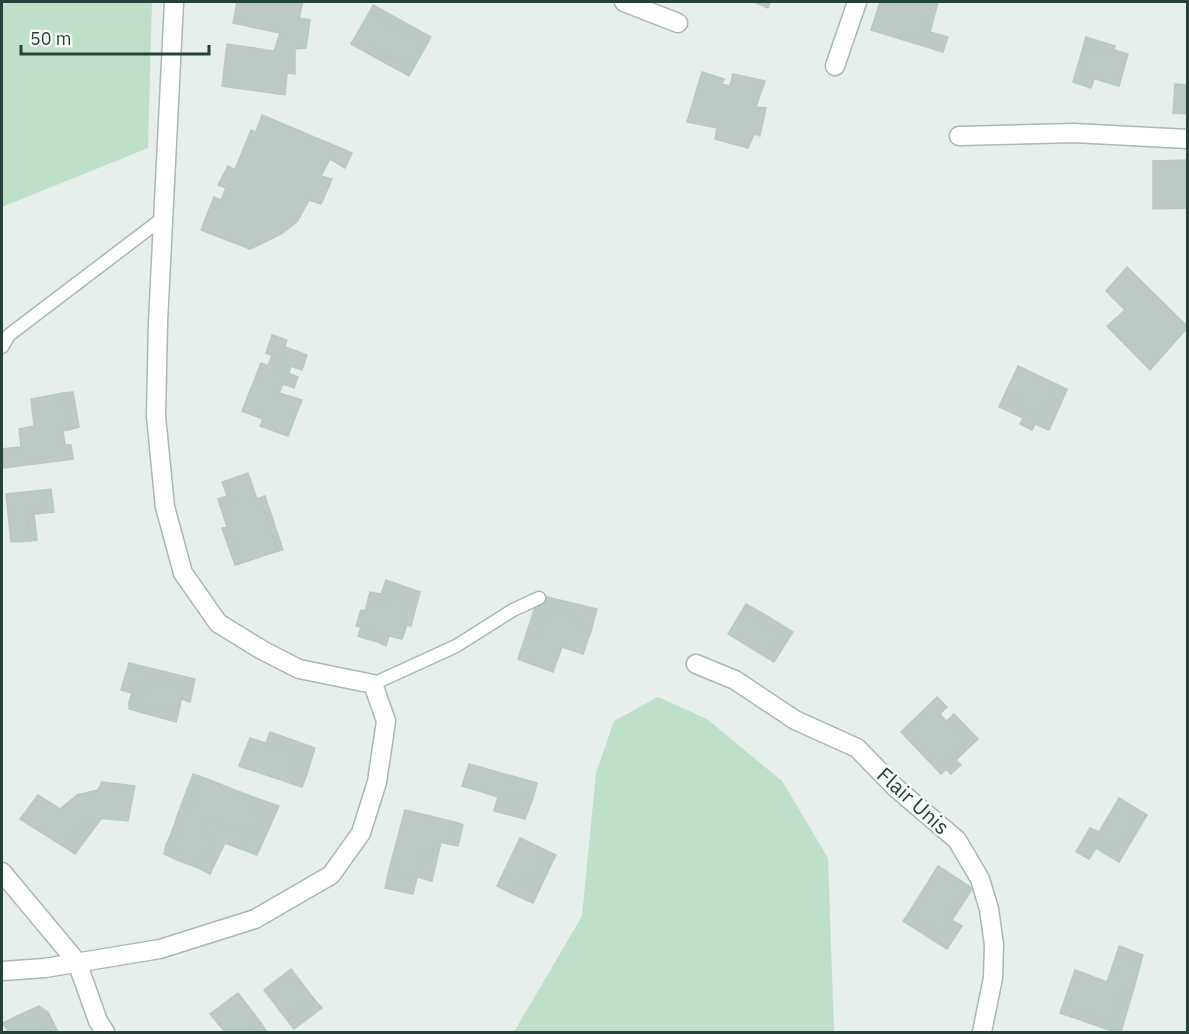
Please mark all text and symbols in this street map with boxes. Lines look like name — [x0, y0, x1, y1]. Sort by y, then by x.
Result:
scale bar — [21, 18, 208, 56]
text: 50 m — [30, 27, 72, 50]
street label: Flair Unis — [872, 760, 956, 840]

